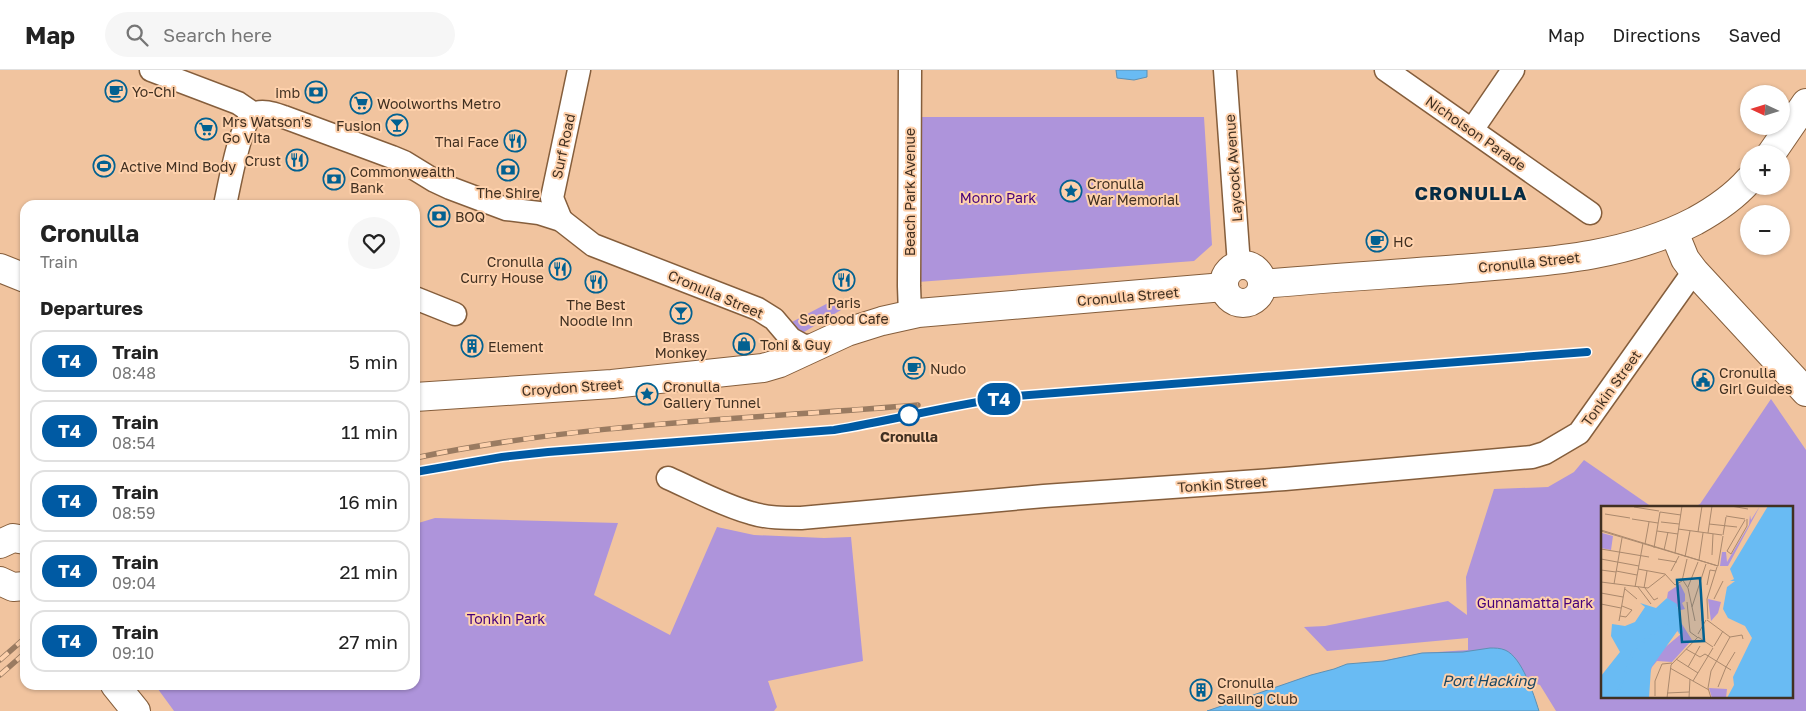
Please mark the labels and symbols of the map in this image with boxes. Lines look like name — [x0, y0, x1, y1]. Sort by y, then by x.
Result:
cafe icon: Yo-Chi — [104, 79, 128, 103]
bank icon: imb — [304, 80, 328, 104]
place label: Yo-Chi — [132, 83, 175, 100]
place label: imb — [275, 84, 300, 101]
north arrow — [1740, 85, 1790, 135]
supermarket icon: Woolworths Metro — [349, 91, 373, 115]
street label: Nicholson Parade — [1423, 92, 1529, 174]
place label: Woolworths Metro — [377, 95, 501, 112]
street label: Surf Road — [548, 112, 578, 180]
place label: Mrs Watson's Go Vita — [222, 113, 311, 146]
bar icon: Fusion — [385, 113, 409, 137]
street label: Laycock Avenue — [1221, 114, 1245, 222]
supermarket icon: Mrs Watson's Go Vita — [194, 117, 218, 141]
place label: Fusion — [336, 117, 381, 134]
street label: Beach Park Avenue — [901, 128, 918, 256]
restaurant icon: Thai Face — [503, 129, 527, 153]
place label: Thai Face — [435, 133, 499, 150]
restaurant icon: Crust — [285, 148, 309, 172]
place label: Crust — [245, 152, 281, 169]
sports icon: Active Mind Body — [92, 154, 116, 178]
place label: Active Mind Body — [120, 158, 236, 175]
bank icon: The Shire — [496, 158, 520, 182]
place label: Commonwealth Bank — [350, 163, 455, 196]
bank icon: Commonwealth Bank — [322, 167, 346, 191]
place label: Cronulla War Memorial — [1087, 175, 1179, 208]
place icon: Cronulla War Memorial — [1059, 179, 1083, 203]
district label: CRONULLA — [1414, 181, 1528, 204]
place label: The Shire — [476, 184, 540, 201]
park label: Monro Park — [960, 189, 1036, 206]
bank icon: BOQ — [427, 204, 451, 228]
place label: BOQ — [455, 208, 485, 225]
cafe icon: HC — [1365, 229, 1389, 253]
place label: HC — [1393, 233, 1413, 250]
street label: Cronulla Street — [1477, 248, 1581, 276]
place label: Cronulla Curry House — [460, 253, 544, 286]
restaurant icon: Cronulla Curry House — [548, 257, 572, 281]
street label: Cronulla Street — [666, 266, 766, 322]
restaurant icon: Paris Seafood Cafe — [832, 268, 856, 292]
restaurant icon: The Best Noodle Inn — [584, 270, 608, 294]
street label: Cronulla Street — [1076, 283, 1180, 309]
place label: Paris Seafood Cafe — [799, 294, 889, 327]
place label: The Best Noodle Inn — [559, 296, 633, 329]
bar icon: Brass Monkey — [669, 301, 693, 325]
place label: Brass Monkey — [655, 328, 707, 361]
shop icon: Toni & Guy — [732, 332, 756, 356]
building icon: Element — [460, 334, 484, 358]
place label: Toni & Guy — [760, 336, 831, 353]
place label: Element — [488, 338, 544, 355]
street label: Tonkin Street — [1578, 347, 1644, 429]
cafe icon: Nudo — [902, 356, 926, 380]
place label: Nudo — [930, 360, 966, 377]
place label: Cronulla Girl Guides — [1719, 364, 1792, 397]
public building icon: Cronulla Girl Guides — [1691, 368, 1715, 392]
street label: Croydon Street — [521, 375, 623, 399]
place label: Cronulla Gallery Tunnel — [663, 378, 761, 411]
place icon: Cronulla Gallery Tunnel — [635, 382, 659, 406]
line badge: T4 — [976, 383, 1022, 415]
marker: Cronulla — [898, 404, 920, 426]
place label: Cronulla — [880, 428, 938, 445]
street label: Tonkin Street — [1177, 472, 1267, 496]
inset map — [1601, 506, 1794, 698]
park label: Gunnamatta Park — [1477, 594, 1593, 611]
park label: Tonkin Park — [467, 610, 545, 627]
water label: Port Hacking — [1442, 671, 1538, 690]
place label: Cronulla Sailing Club — [1217, 674, 1298, 707]
building icon: Cronulla Sailing Club — [1189, 678, 1213, 702]

